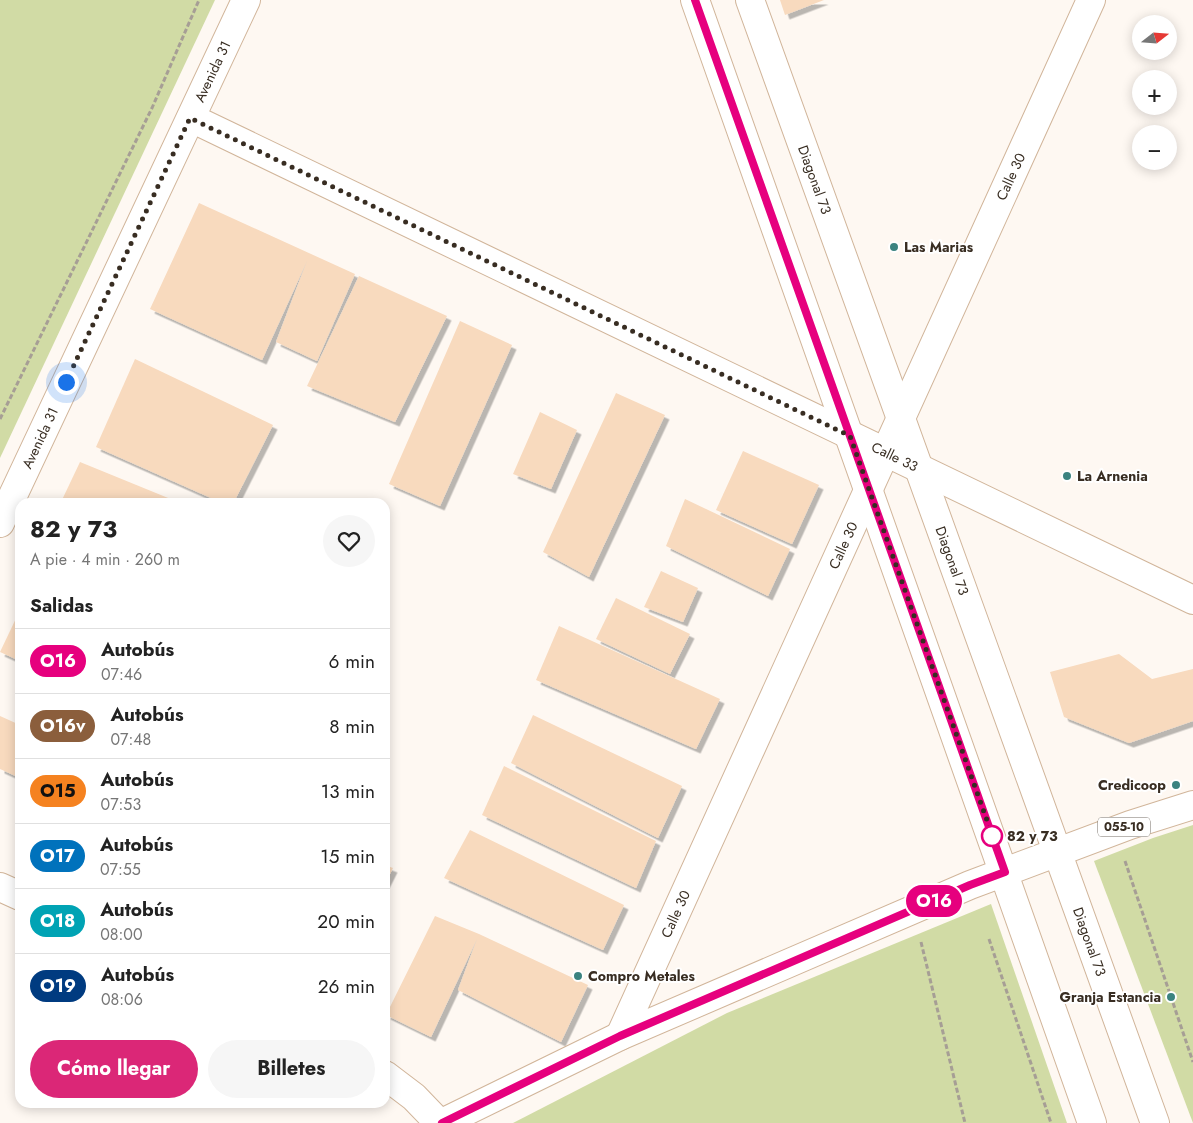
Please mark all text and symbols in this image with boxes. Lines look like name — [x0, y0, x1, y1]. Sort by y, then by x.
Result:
north arrow — [1132, 15, 1178, 60]
map controls — [1132, 15, 1177, 170]
street label: Avenida 31 — [189, 38, 235, 105]
button: + — [1132, 70, 1177, 115]
button: − — [1132, 125, 1177, 170]
street label: Diagonal 73 — [793, 142, 837, 217]
street label: Calle 30 — [991, 150, 1030, 204]
place label: Las Marias — [904, 237, 974, 257]
marker: Las Marias — [888, 241, 900, 253]
your location — [54, 370, 79, 395]
street label: Avenida 31 — [17, 404, 63, 472]
street label: Calle 33 — [868, 437, 922, 476]
place label: La Arnenia — [1077, 466, 1148, 486]
marker: La Arnenia — [1061, 470, 1073, 482]
text: 82 y 73 — [30, 511, 117, 546]
button: heart — [323, 515, 375, 567]
street label: Calle 30 — [824, 518, 863, 572]
street label: Diagonal 73 — [931, 523, 974, 598]
text: A pie · 4 min · 260 m — [30, 548, 180, 571]
text: Salidas — [30, 592, 93, 619]
text: Autobús — [101, 636, 174, 663]
text: O16 — [40, 648, 76, 674]
text: 6 min — [329, 648, 375, 675]
text: 07:46 — [101, 663, 142, 686]
text: Autobús — [110, 701, 184, 728]
text: O16v — [40, 713, 85, 739]
text: 8 min — [329, 713, 375, 740]
text: 07:48 — [110, 728, 151, 751]
text: Autobús — [101, 766, 174, 793]
place label: Credicoop — [1098, 775, 1166, 795]
text: O15 — [40, 778, 76, 804]
text: 13 min — [321, 778, 375, 805]
marker: Credicoop — [1170, 779, 1182, 791]
text: 07:53 — [101, 793, 141, 816]
road number: 055-10 — [1098, 818, 1150, 836]
marker: 82 y 73 — [981, 825, 1003, 847]
place label: 82 y 73 — [1007, 826, 1058, 846]
text: Autobús — [100, 831, 173, 858]
text: O17 — [40, 843, 75, 869]
text: 15 min — [320, 843, 375, 870]
text: 07:55 — [100, 858, 141, 881]
line badge: O16 — [905, 885, 963, 917]
street label: Calle 30 — [656, 887, 695, 941]
text: O16 — [916, 888, 952, 914]
text: Autobús — [100, 896, 173, 923]
street label: Diagonal 73 — [1068, 904, 1111, 979]
text: O18 — [40, 908, 75, 934]
text: 20 min — [317, 908, 375, 935]
text: 08:00 — [100, 923, 143, 946]
text: Autobús — [101, 961, 174, 988]
place label: Compro Metales — [588, 966, 695, 986]
marker: Compro Metales — [572, 970, 584, 982]
text: O19 — [40, 973, 76, 999]
text: 26 min — [318, 973, 375, 1000]
place label: Granja Estancia — [1060, 987, 1161, 1007]
text: 08:06 — [101, 988, 143, 1011]
marker: Granja Estancia — [1165, 991, 1177, 1003]
button: Cómo llegar — [30, 1040, 198, 1098]
button: Billetes — [208, 1040, 375, 1098]

